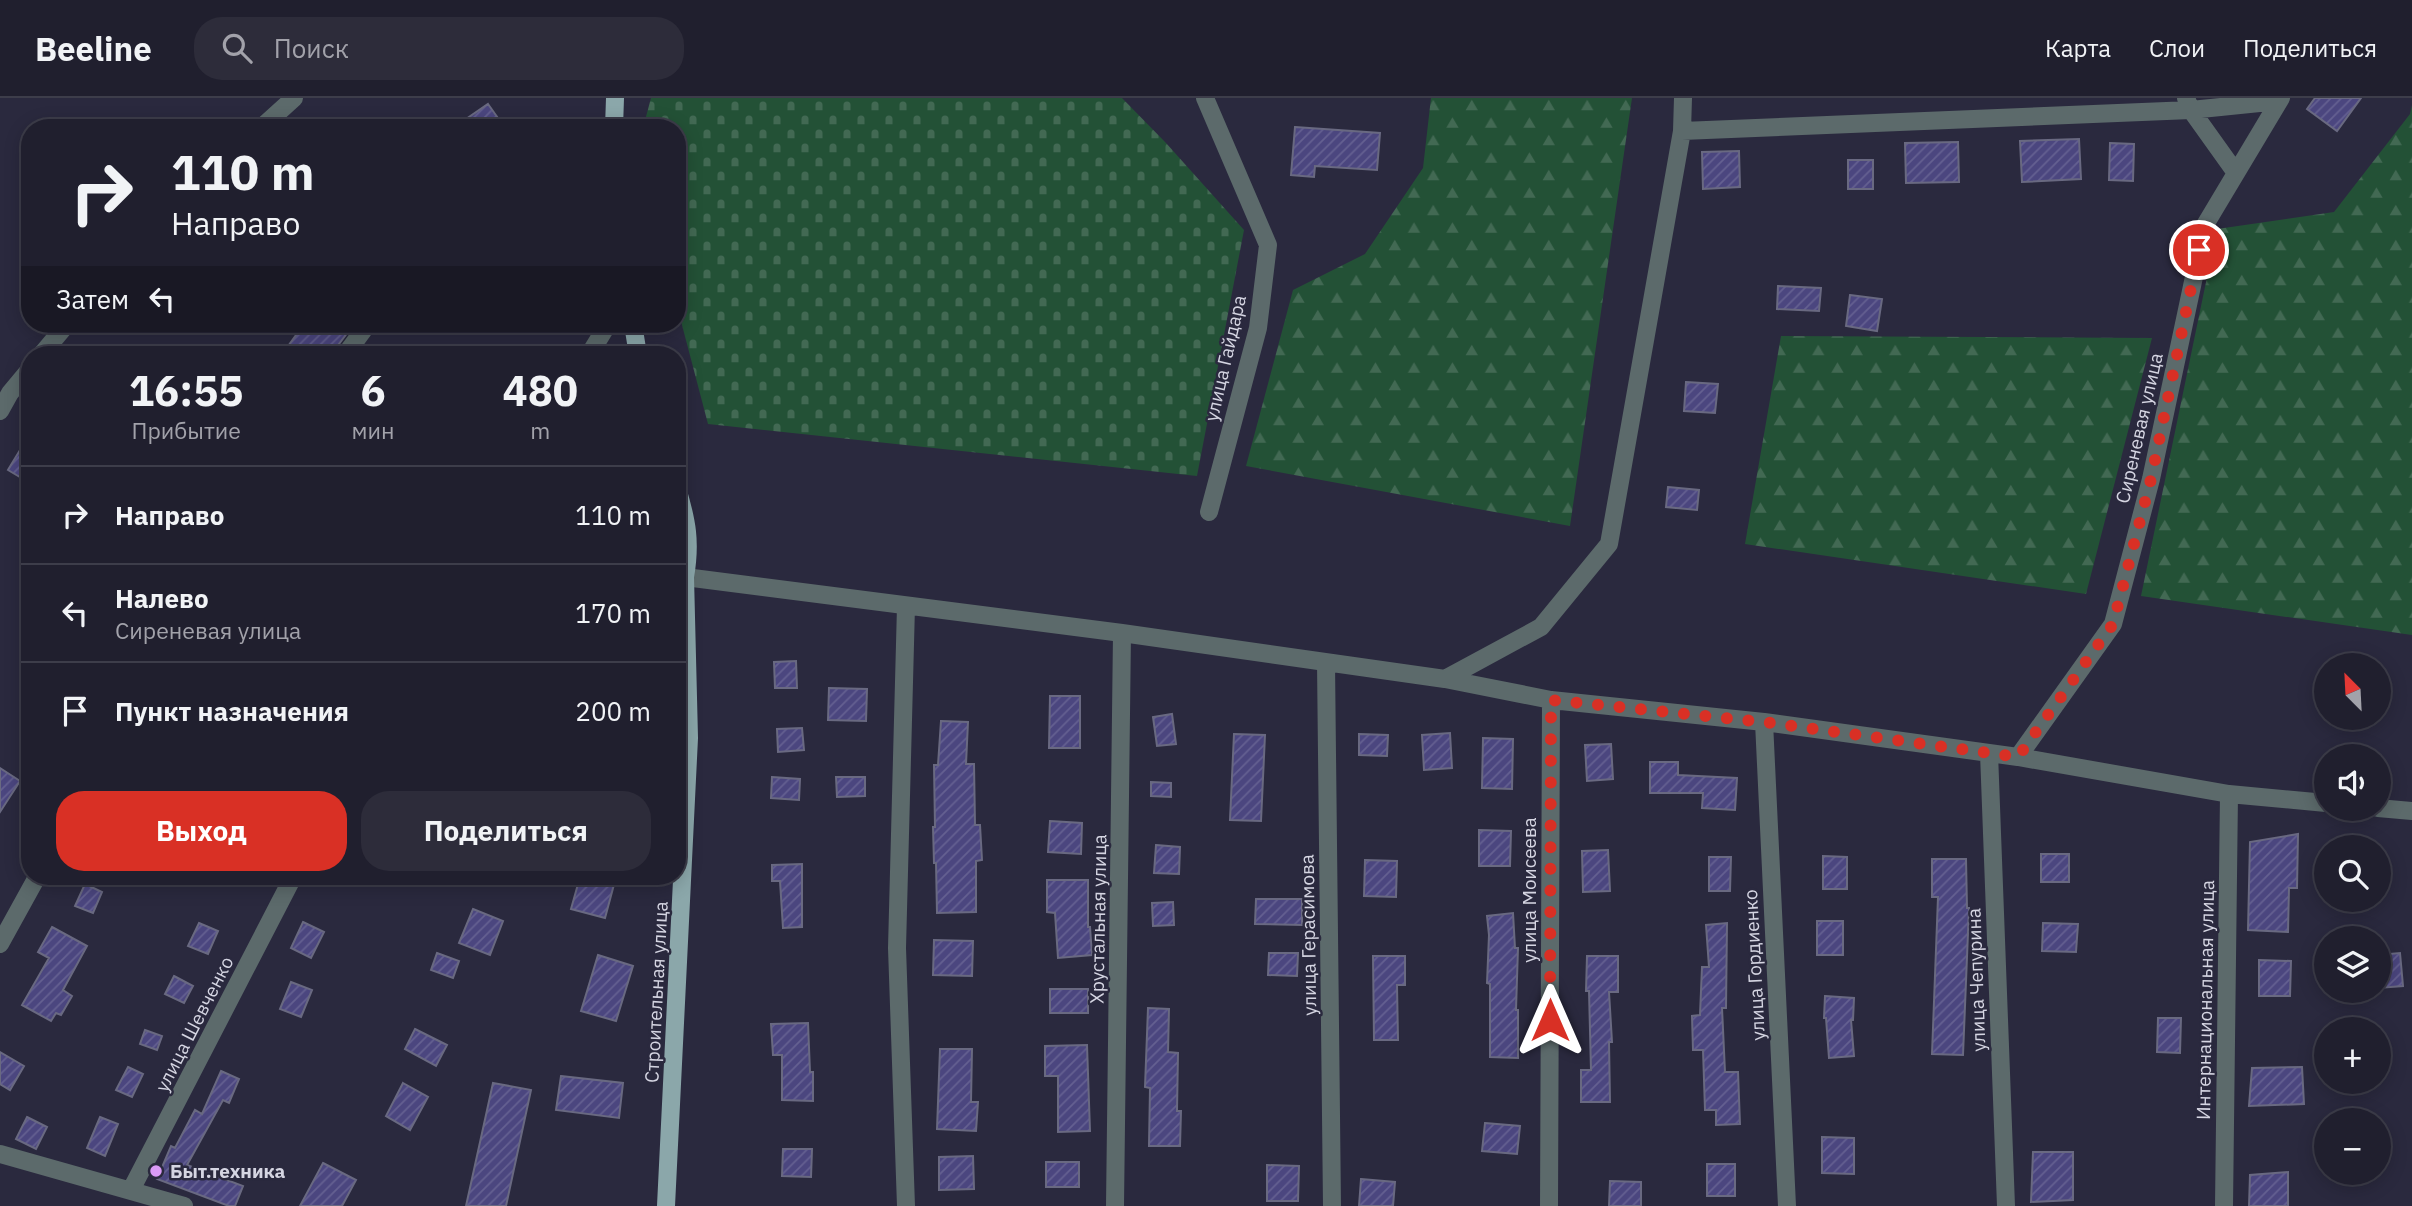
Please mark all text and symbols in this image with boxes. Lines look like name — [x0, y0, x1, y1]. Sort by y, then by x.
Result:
search box — [194, 17, 684, 80]
text: Beeline — [35, 27, 152, 70]
icon: search — [218, 29, 256, 67]
text: Поиск — [274, 31, 349, 65]
text: Карта — [2045, 32, 2111, 64]
text: Слои — [2149, 32, 2205, 64]
text: Поделиться — [2243, 32, 2377, 64]
text: 110 m — [171, 140, 315, 203]
icon: right — [56, 147, 147, 238]
text: Направо — [171, 202, 300, 244]
pin — [2169, 220, 2229, 280]
icon: arrive — [2180, 231, 2218, 269]
icon: left — [143, 280, 181, 318]
text: Затем — [56, 282, 129, 316]
street label: улица Гайдара — [1199, 292, 1251, 424]
street label: Сиреневая улица — [2110, 350, 2168, 506]
text: 16:55 — [129, 363, 244, 418]
text: 6 — [360, 363, 386, 418]
text: 480 — [502, 363, 578, 418]
text: Прибытие — [132, 415, 241, 445]
text: мин — [351, 415, 395, 445]
text: m — [530, 415, 550, 445]
icon: right — [56, 496, 94, 534]
text: Направо — [115, 498, 224, 532]
text: 110 m — [575, 498, 651, 532]
text: Налево — [115, 581, 209, 615]
icon: left — [56, 594, 94, 632]
text: 170 m — [575, 596, 651, 630]
text: Сиреневая улица — [115, 615, 301, 645]
north arrow — [2314, 653, 2390, 730]
map controls — [2314, 653, 2391, 1185]
icon: arrive — [56, 692, 94, 730]
text: Пункт назначения — [115, 694, 349, 728]
text: 200 m — [575, 694, 651, 728]
button: sound — [2314, 744, 2391, 821]
button: Выход — [56, 791, 347, 871]
button: Поделиться — [361, 791, 651, 871]
street label: улица Моисеева — [1517, 817, 1541, 963]
street label: Хрустальная улица — [1085, 834, 1111, 1004]
button: search — [2314, 835, 2391, 912]
street label: улица Герасимова — [1295, 854, 1321, 1016]
street label: Интернациональная улица — [2191, 880, 2219, 1120]
street label: улица Гордиенко — [1738, 889, 1770, 1041]
street label: Строительная улица — [639, 901, 673, 1083]
street label: улица Чепурина — [1961, 908, 1991, 1052]
button: layers — [2314, 926, 2391, 1003]
street label: улица Шевченко — [150, 952, 238, 1096]
position arrow — [1513, 983, 1587, 1057]
button: + — [2314, 1017, 2391, 1094]
button: − — [2314, 1108, 2391, 1185]
place label: Быт.техника — [170, 1159, 286, 1183]
marker: Быт.техника — [148, 1163, 164, 1179]

